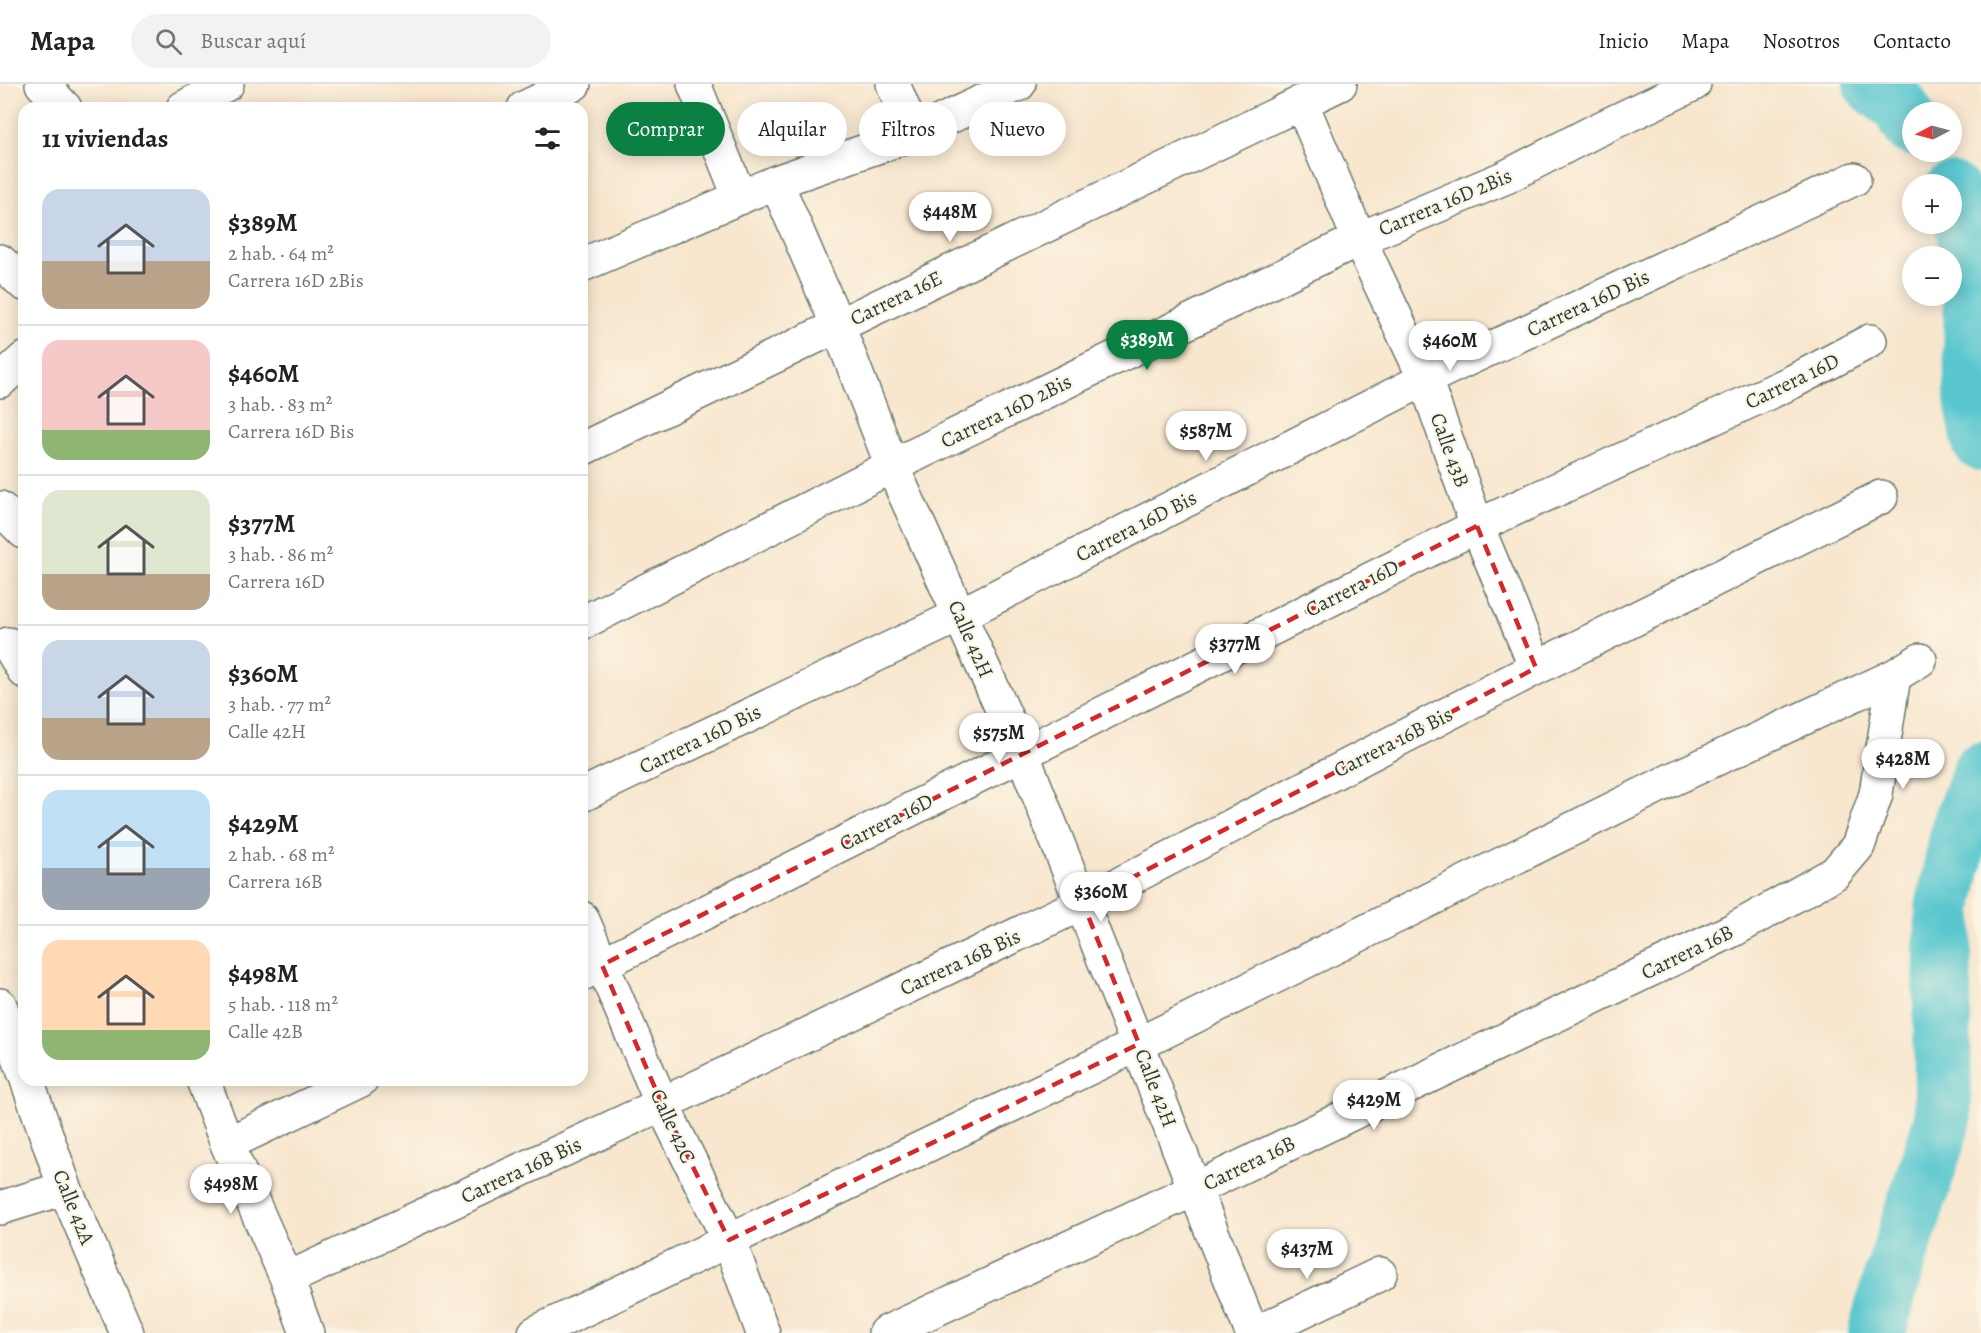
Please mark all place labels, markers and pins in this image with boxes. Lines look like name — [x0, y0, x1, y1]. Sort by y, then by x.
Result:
pin: $448M — [908, 192, 992, 243]
pin: $389M — [1105, 320, 1189, 371]
pin: $460M — [1408, 321, 1492, 372]
pin: $587M — [1164, 411, 1248, 462]
pin: $377M — [1193, 624, 1277, 675]
pin: $575M — [957, 713, 1041, 764]
pin: $428M — [1861, 739, 1945, 790]
pin: $360M — [1059, 872, 1143, 923]
pin: $429M — [1332, 1080, 1416, 1131]
pin: $498M — [189, 1164, 273, 1215]
pin: $437M — [1265, 1229, 1349, 1280]

